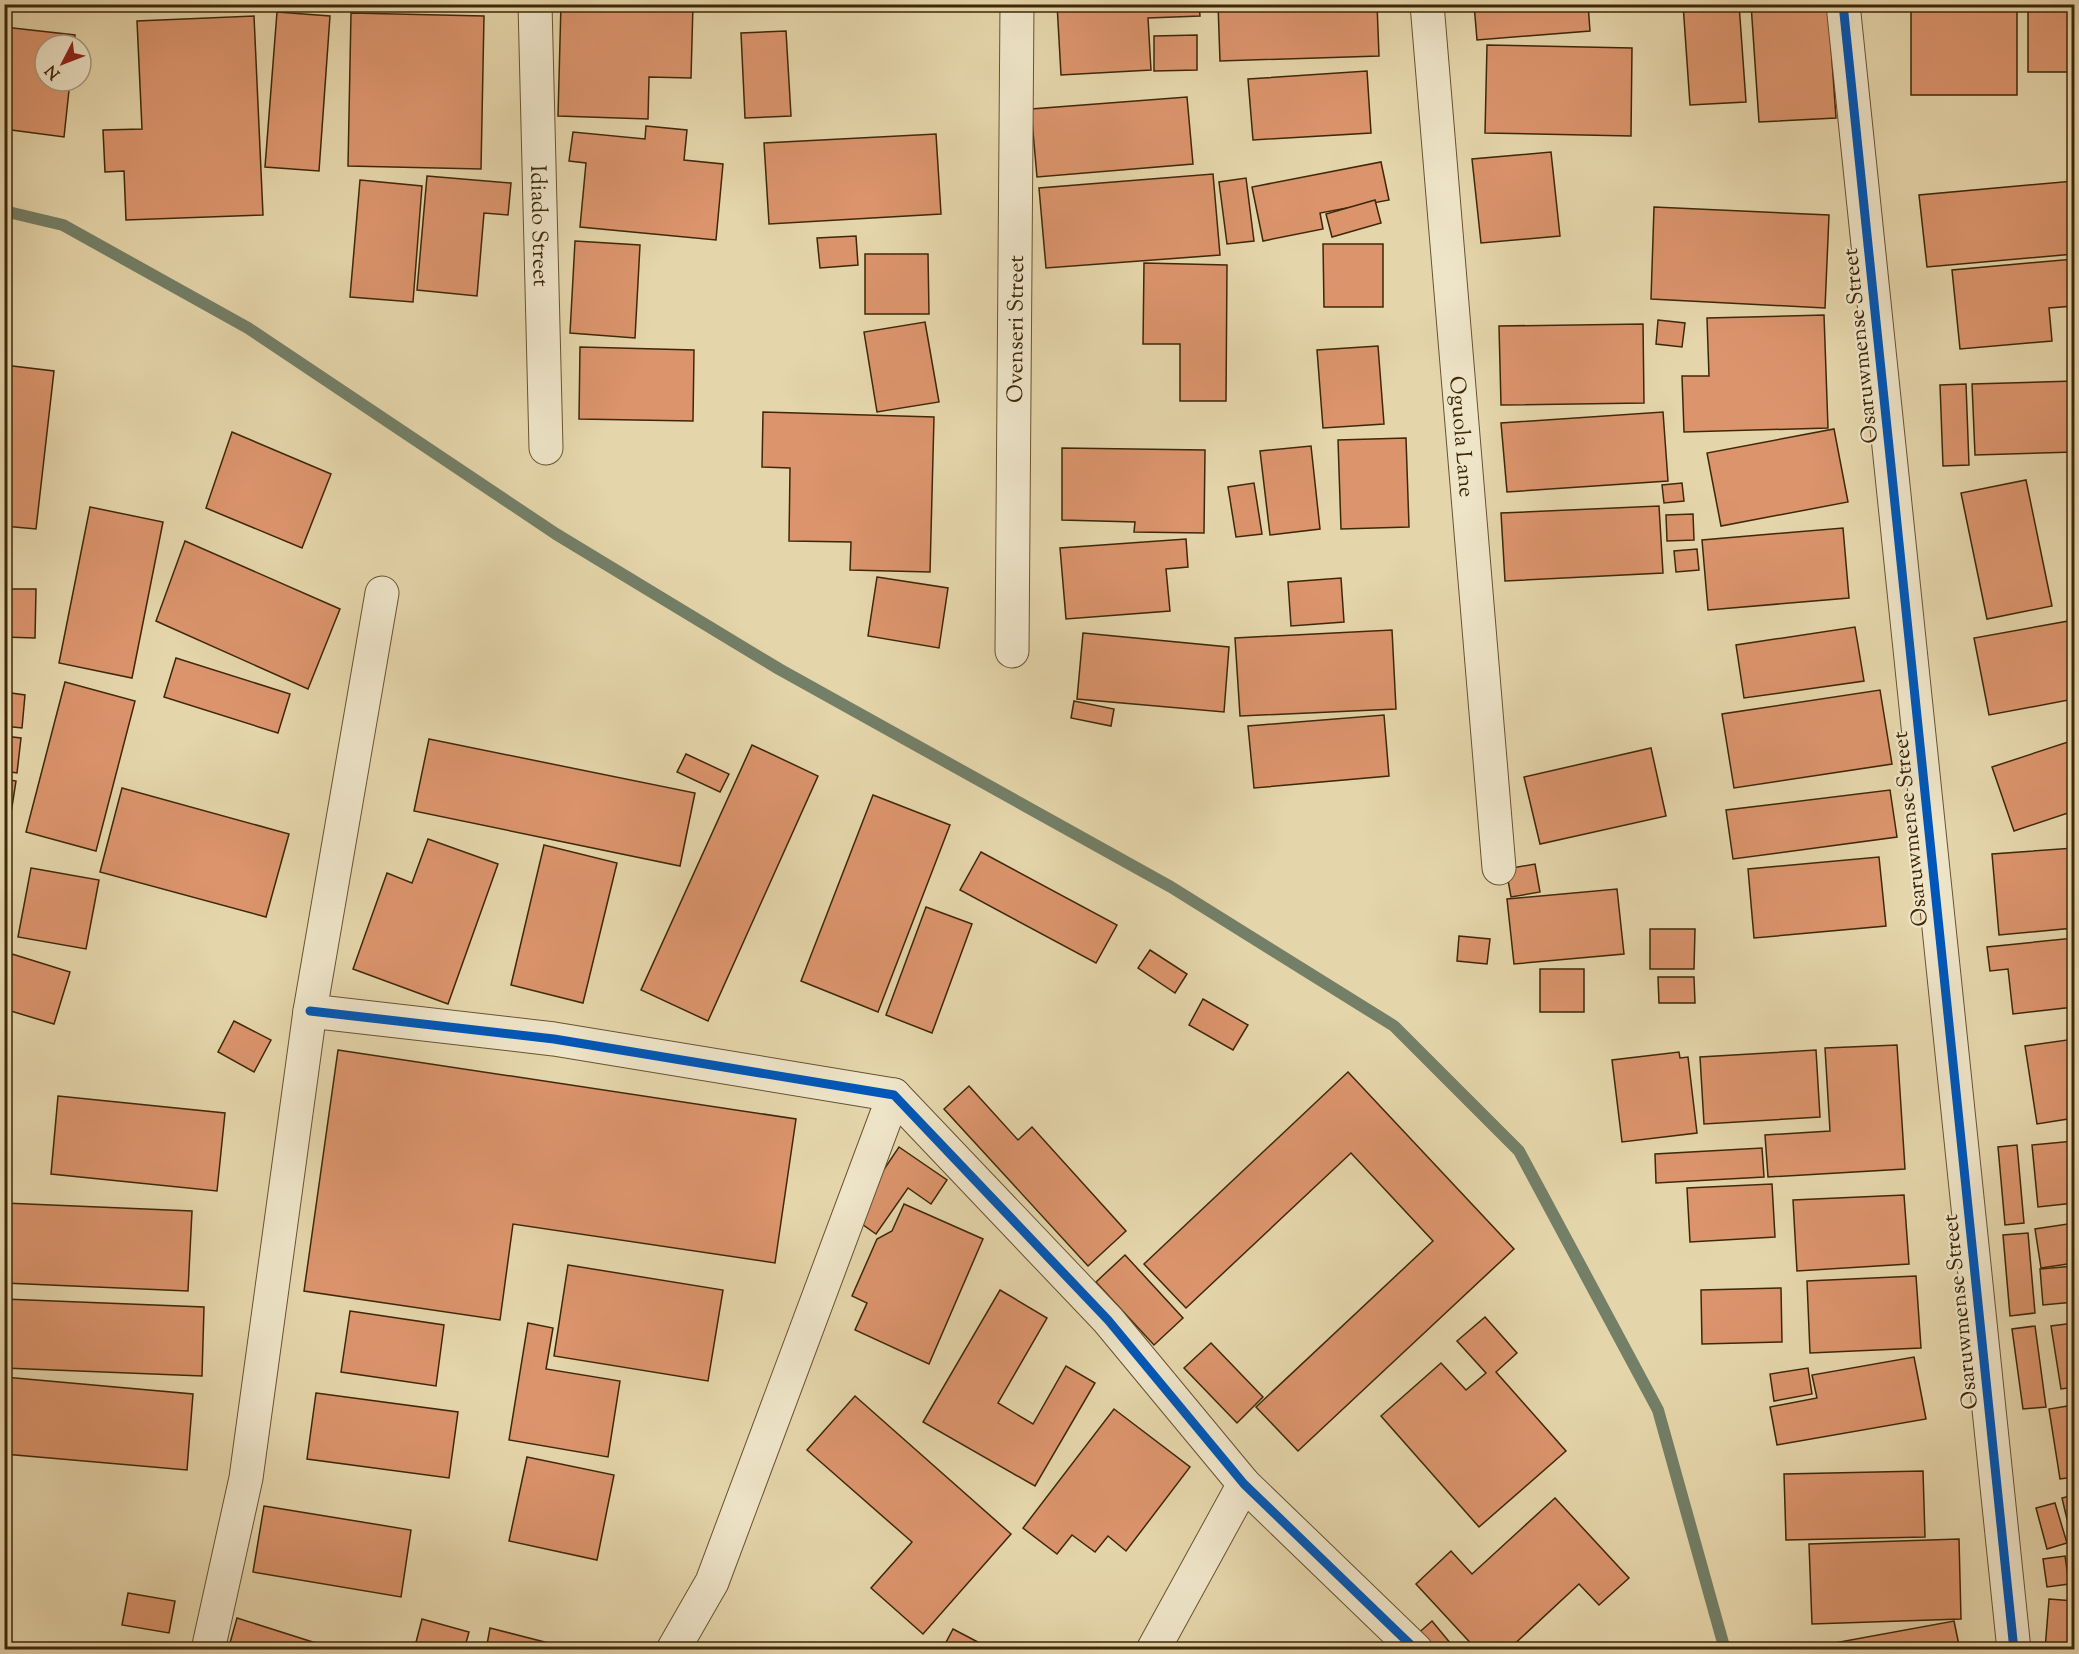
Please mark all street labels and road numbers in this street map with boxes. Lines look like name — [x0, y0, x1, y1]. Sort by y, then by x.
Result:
street label: Idiado Street — [520, 165, 555, 288]
street label: Osaruwmense Street — [1836, 246, 1888, 445]
street label: Ovenseri Street — [1001, 254, 1034, 403]
street label: Oguola Lane — [1439, 375, 1481, 499]
street label: Osaruwmense Street — [1886, 729, 1938, 928]
street label: Osaruwmense Street — [1936, 1212, 1988, 1411]

